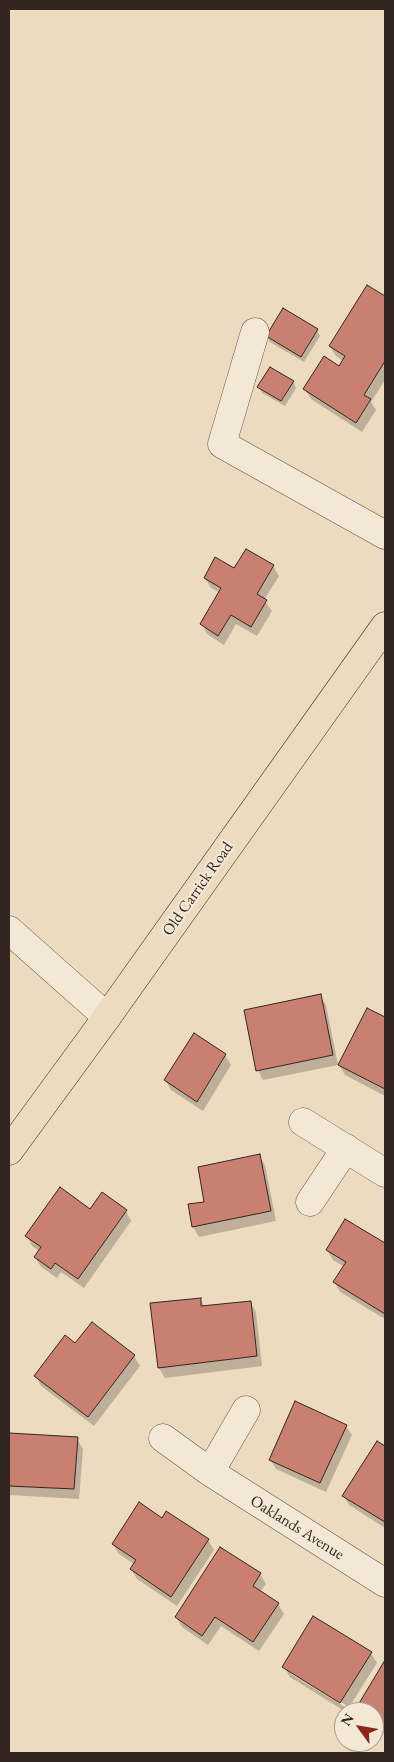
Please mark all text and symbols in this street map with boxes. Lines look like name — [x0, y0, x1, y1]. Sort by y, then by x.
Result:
street label: Old Carrick Road — [158, 838, 238, 940]
street label: Oaklands Avenue — [246, 1491, 348, 1565]
north arrow — [334, 1702, 384, 1752]
text: N — [336, 1710, 358, 1729]

